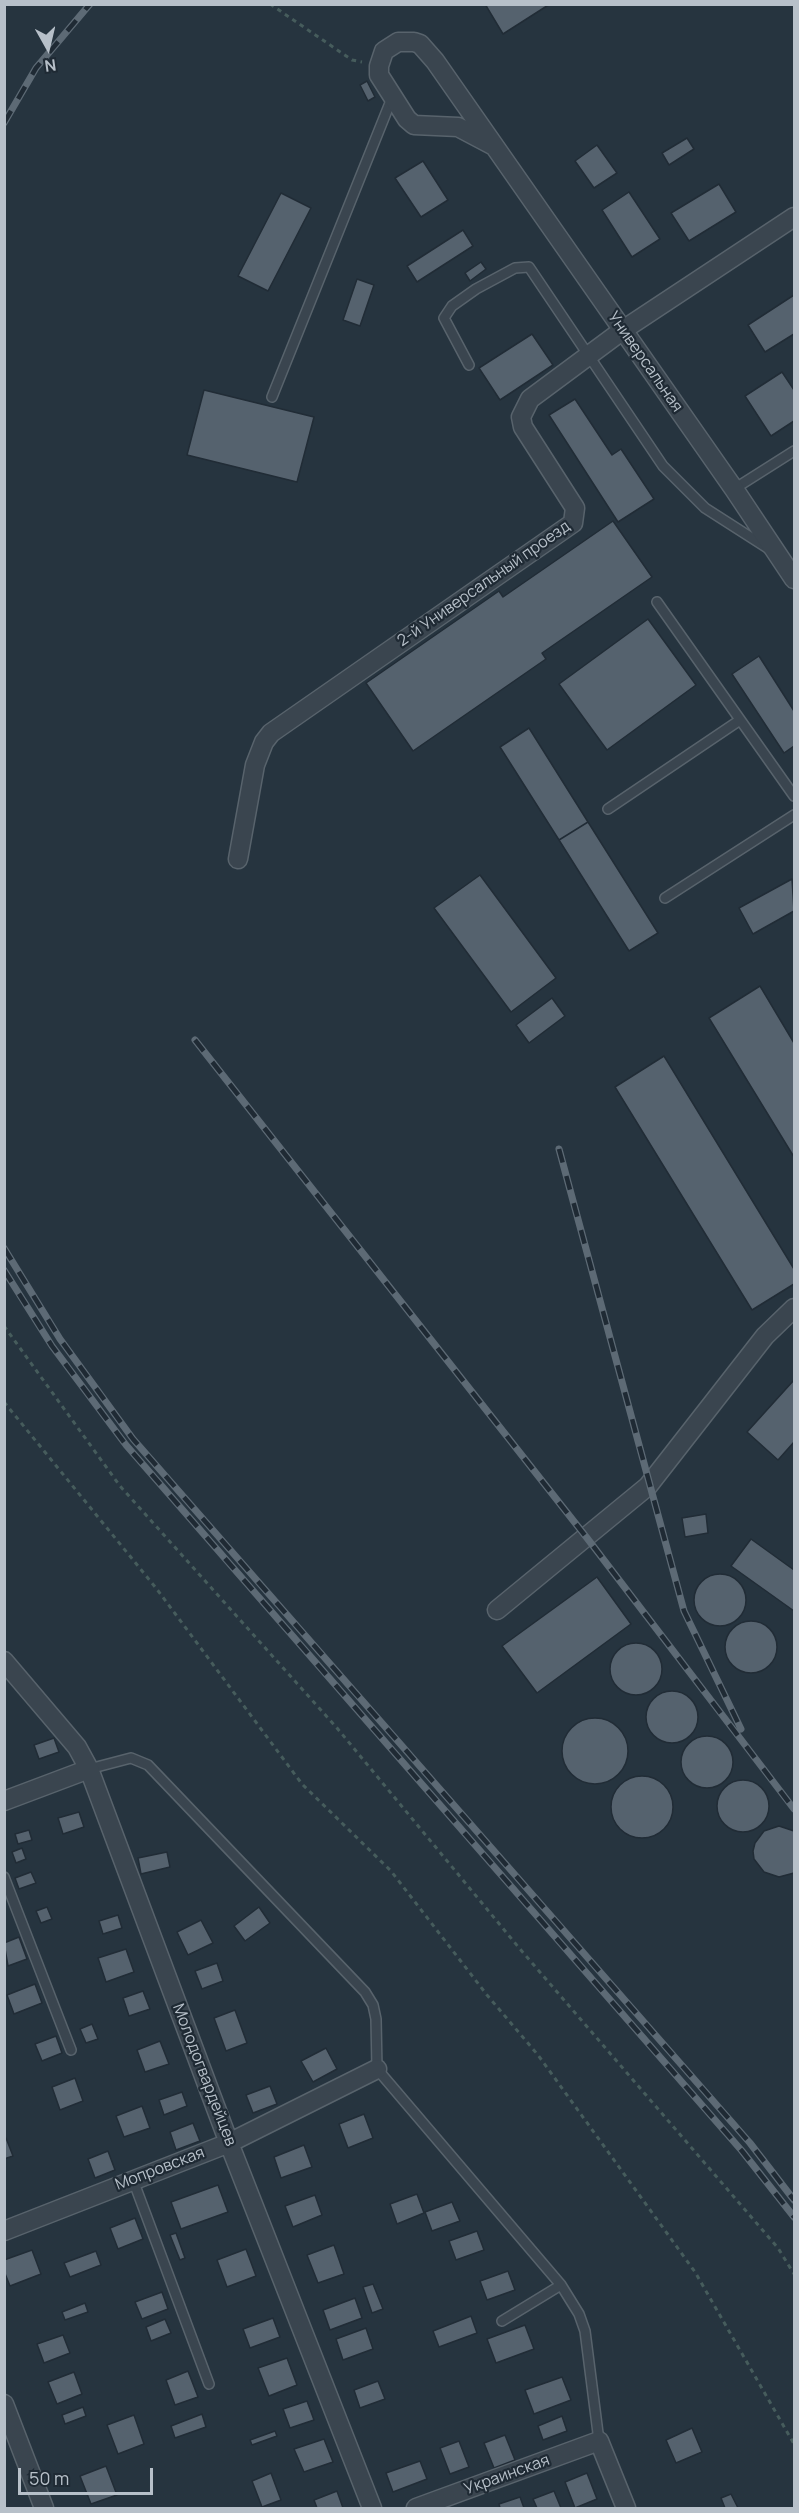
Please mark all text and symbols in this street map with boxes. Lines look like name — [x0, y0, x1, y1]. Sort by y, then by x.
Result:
north arrow — [18, 18, 78, 78]
text: N — [43, 54, 58, 78]
street label: Универсальная — [603, 308, 687, 416]
street label: 2-й Универсальный проезд — [394, 517, 574, 651]
street label: Молодогвардейцев — [168, 2001, 240, 2149]
street label: Мопровская — [113, 2143, 207, 2195]
street label: Украинская — [462, 2451, 552, 2499]
scale bar — [21, 2456, 156, 2494]
text: 50 m — [29, 2466, 69, 2490]

